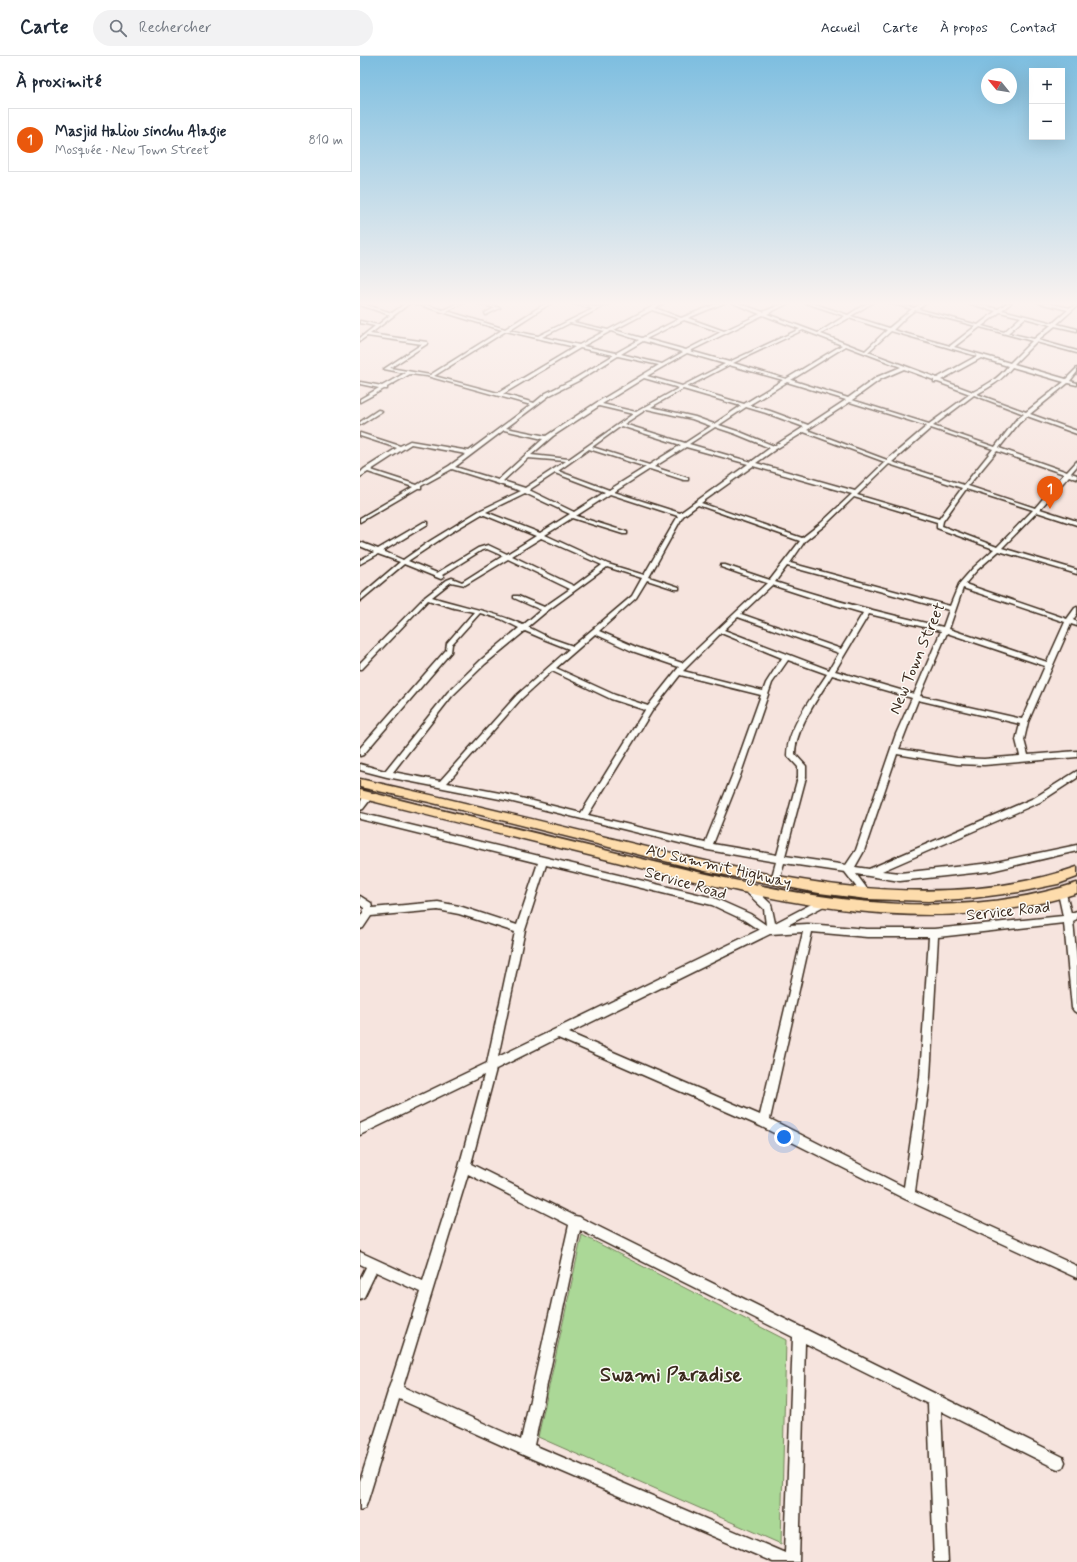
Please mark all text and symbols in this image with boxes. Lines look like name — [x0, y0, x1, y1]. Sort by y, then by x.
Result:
search box — [93, 10, 373, 46]
text: Carte — [20, 15, 69, 40]
icon: search — [107, 17, 129, 39]
text: Rechercher — [139, 18, 212, 38]
text: Accueil — [821, 19, 860, 37]
text: Carte — [882, 19, 918, 37]
text: À propos — [940, 19, 988, 37]
text: Contact — [1010, 19, 1057, 37]
north arrow — [981, 68, 1017, 104]
map controls — [1029, 68, 1065, 140]
button: + — [1029, 68, 1065, 104]
text: À proximité — [16, 71, 101, 93]
button: − — [1029, 104, 1065, 140]
text: Masjid Haliou sinchu Alagie — [55, 122, 227, 142]
text: 1 — [27, 132, 33, 149]
text: 810 m — [308, 132, 343, 149]
text: Mosquée · New Town Street — [55, 142, 209, 159]
pin: 1 — [1037, 476, 1063, 509]
street label: New Town Street — [884, 599, 951, 718]
street label: AU Summit Highway — [644, 840, 793, 894]
street label: Service Road — [642, 862, 729, 905]
street label: Service Road — [965, 897, 1051, 926]
your location — [774, 1127, 794, 1147]
district label: Swami Paradise — [600, 1362, 743, 1389]

